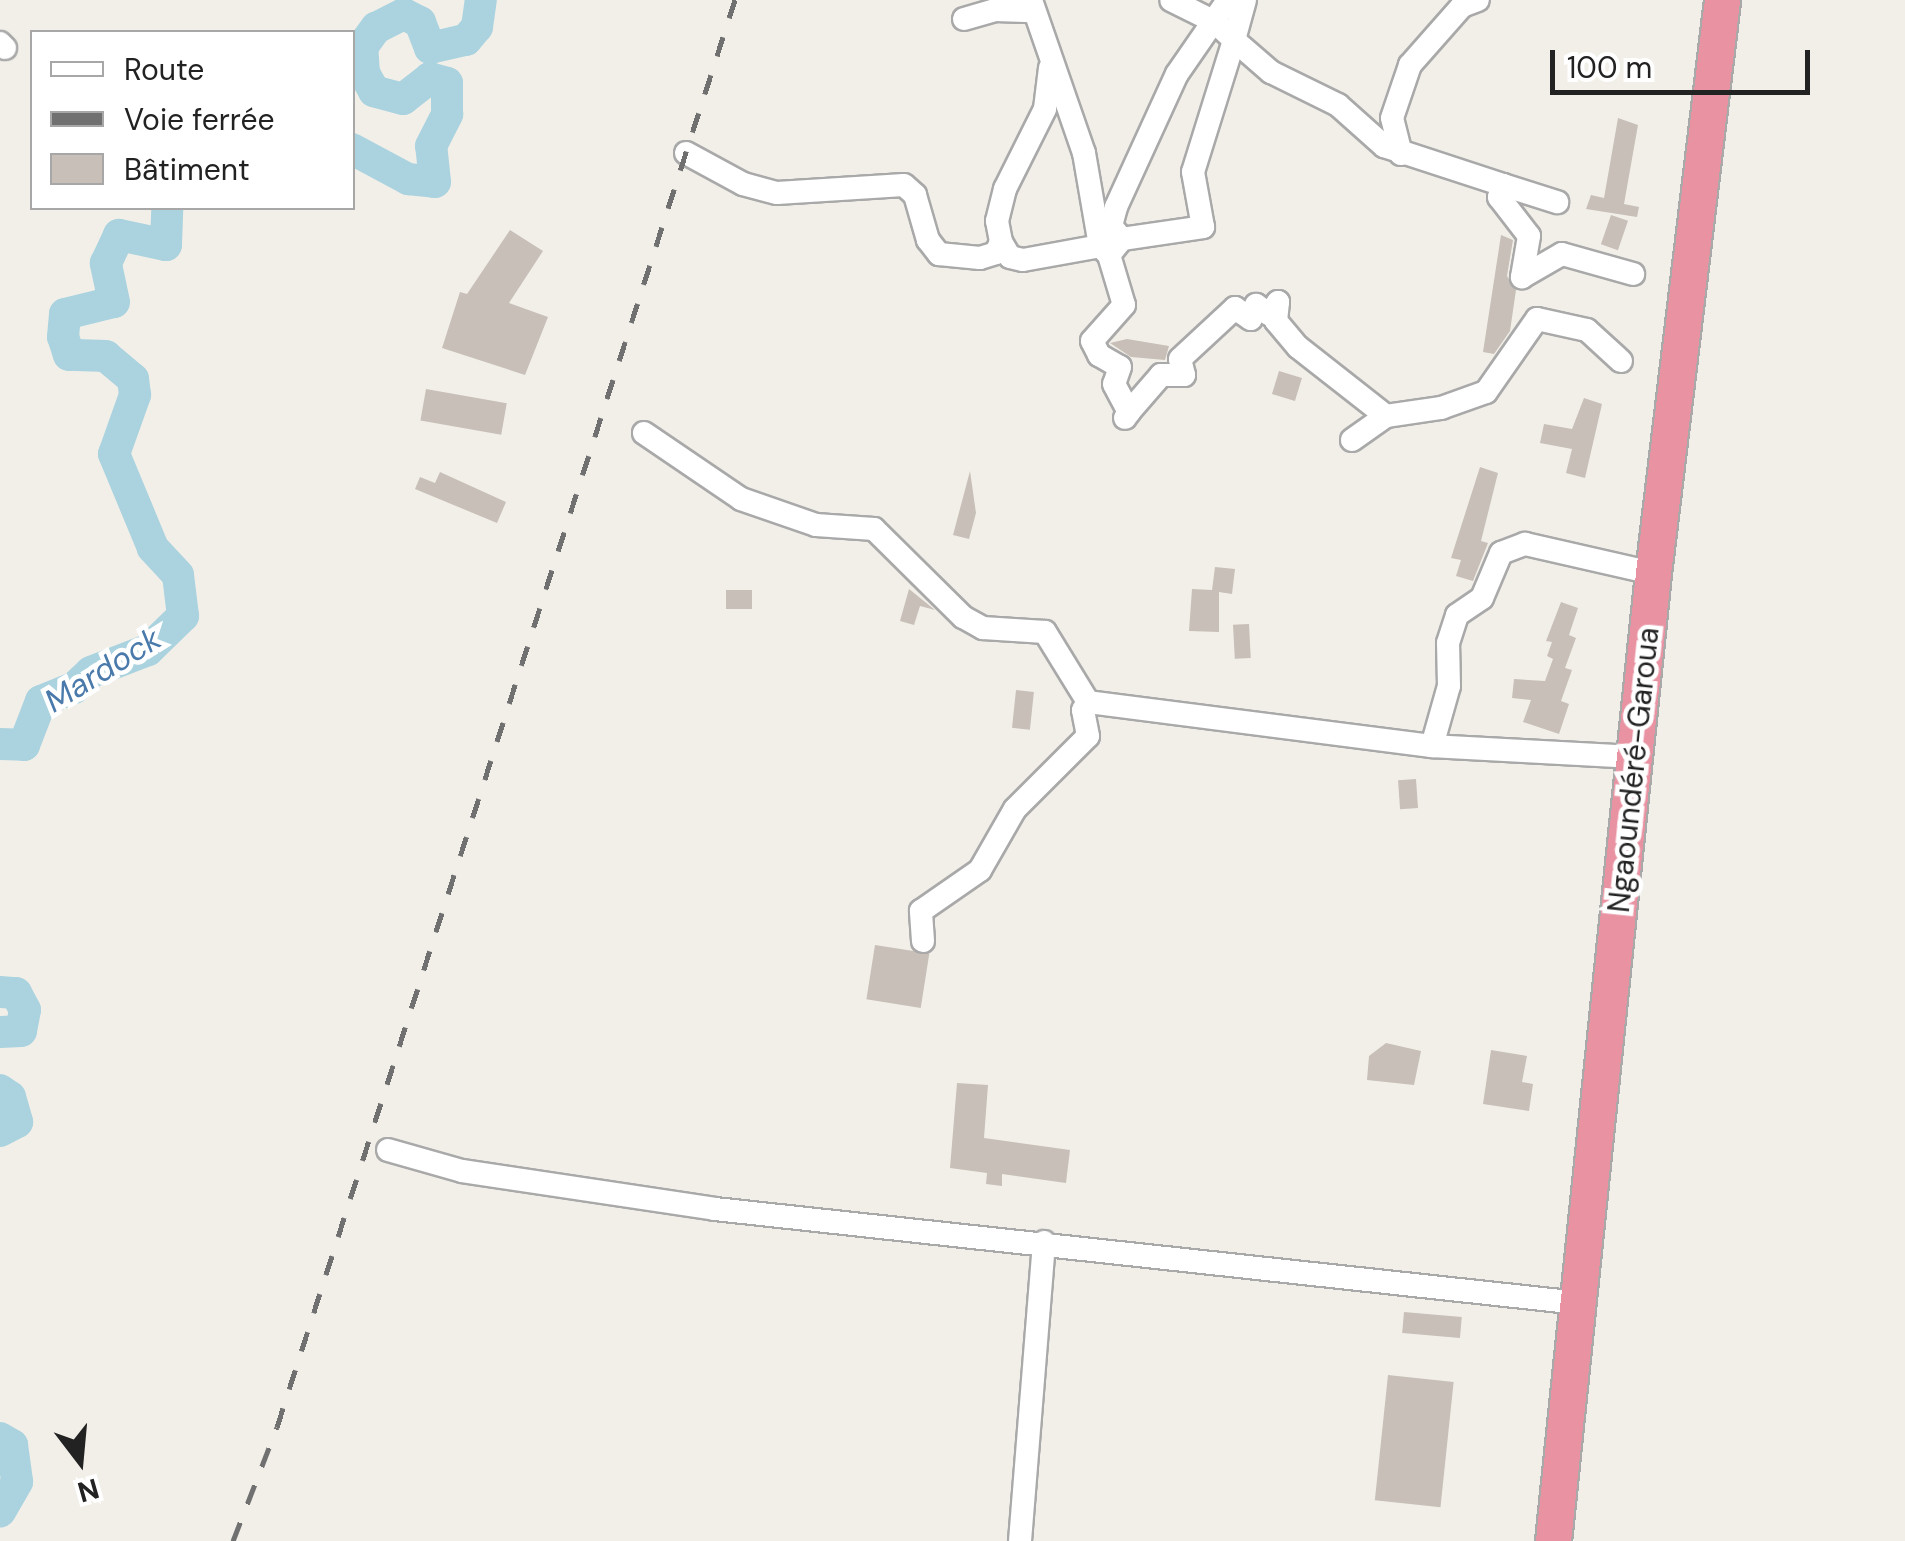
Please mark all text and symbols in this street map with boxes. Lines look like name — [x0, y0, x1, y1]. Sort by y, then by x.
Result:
legend — [30, 30, 355, 210]
scale bar — [1555, 30, 1815, 92]
text: 100 m — [1567, 48, 1652, 87]
text: Route — [124, 50, 204, 89]
text: Voie ferrée — [124, 100, 274, 139]
text: Bâtiment — [124, 150, 250, 189]
water label: Mardock — [38, 619, 168, 721]
street label: Ngaoundéré-Garoua — [1601, 626, 1667, 914]
north arrow — [30, 1411, 130, 1511]
text: N — [73, 1470, 103, 1511]

